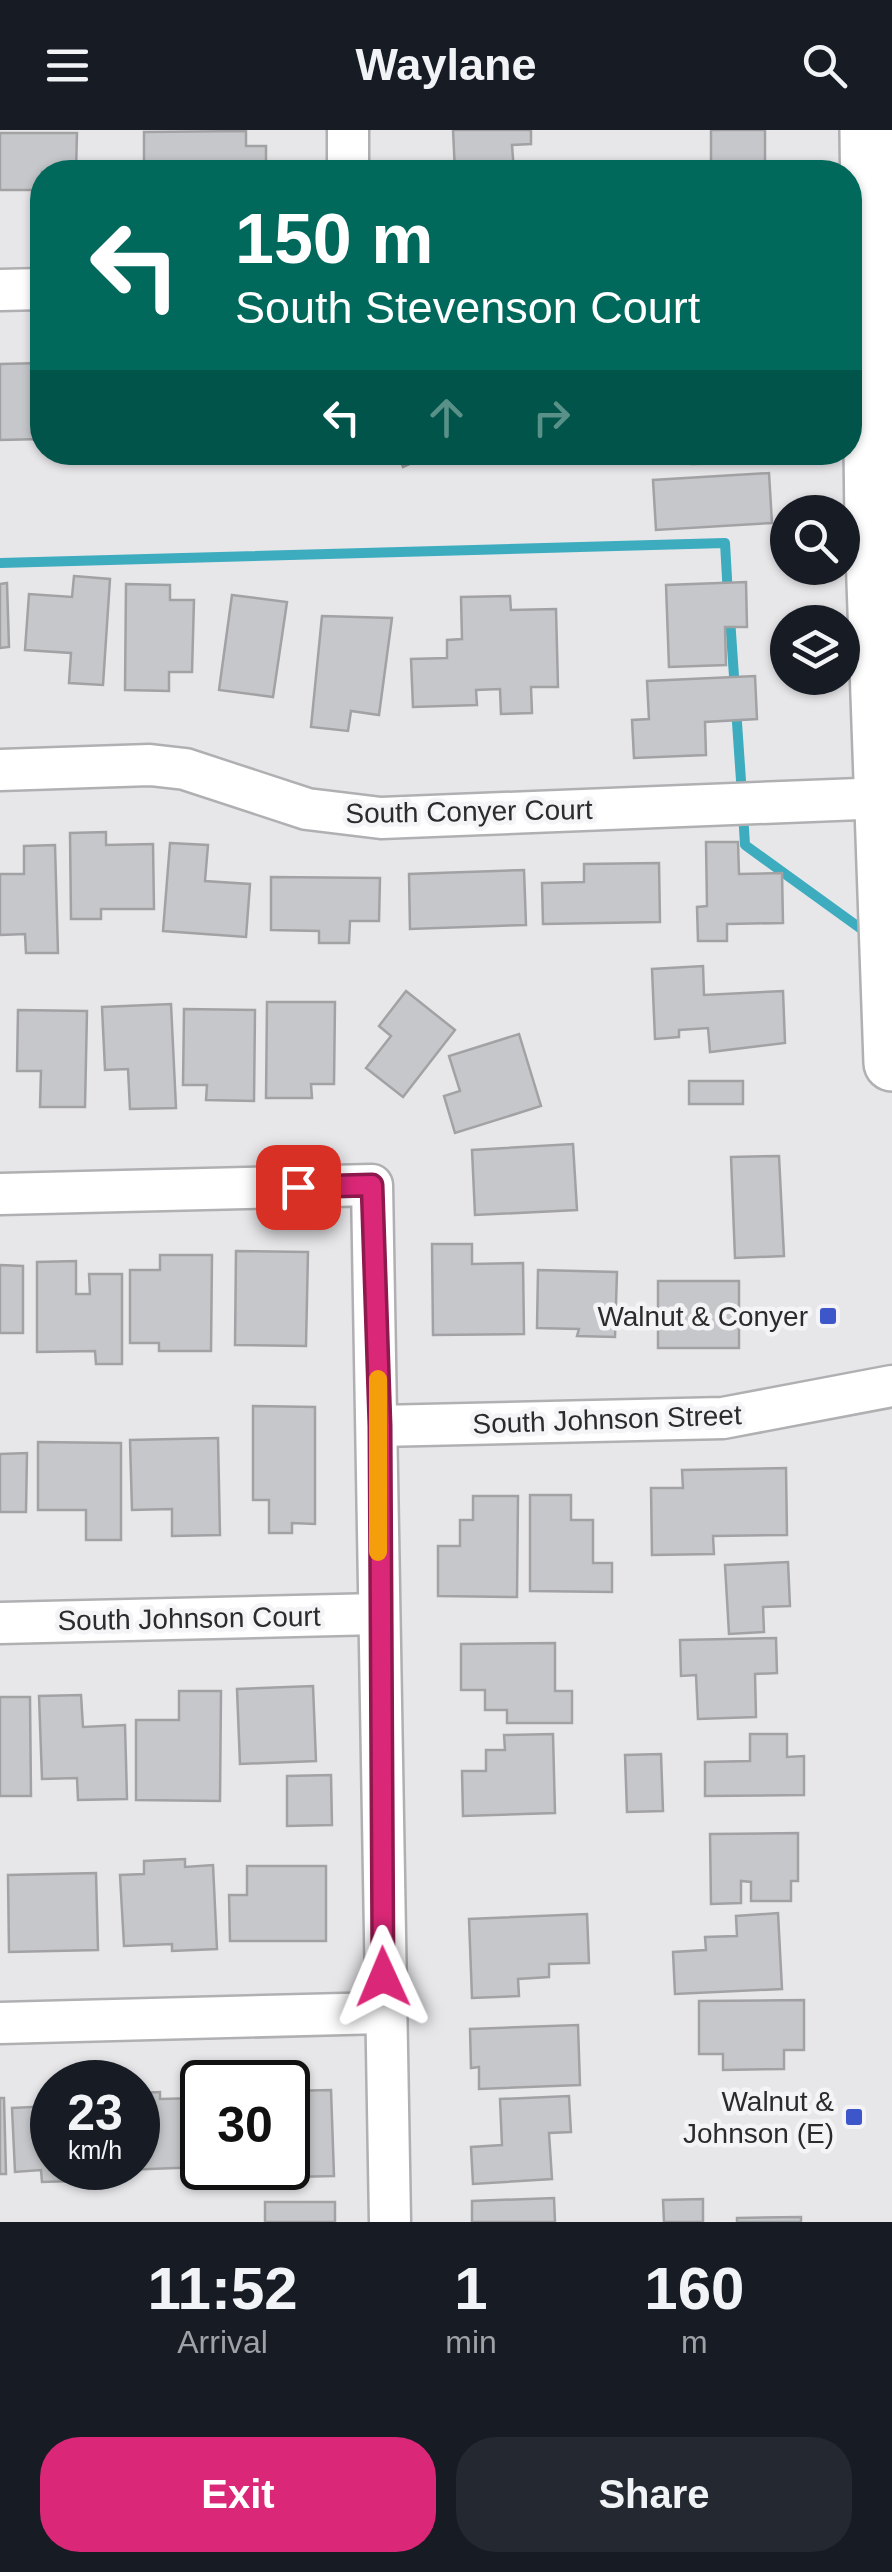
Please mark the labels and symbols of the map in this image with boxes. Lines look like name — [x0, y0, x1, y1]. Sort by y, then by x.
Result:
street label: South Conyer Court — [345, 794, 593, 829]
pin — [256, 1145, 341, 1230]
place label: Walnut & Conyer — [597, 1301, 808, 1332]
marker: Walnut & Conyer — [817, 1305, 839, 1327]
street label: South Johnson Street — [472, 1399, 742, 1440]
street label: South Johnson Court — [57, 1601, 321, 1636]
position arrow — [331, 1925, 435, 2029]
speed limit sign: 30 — [180, 2060, 310, 2190]
place label: Walnut & Johnson (E) — [683, 2086, 834, 2149]
marker: Walnut & Johnson (E) — [843, 2106, 865, 2128]

